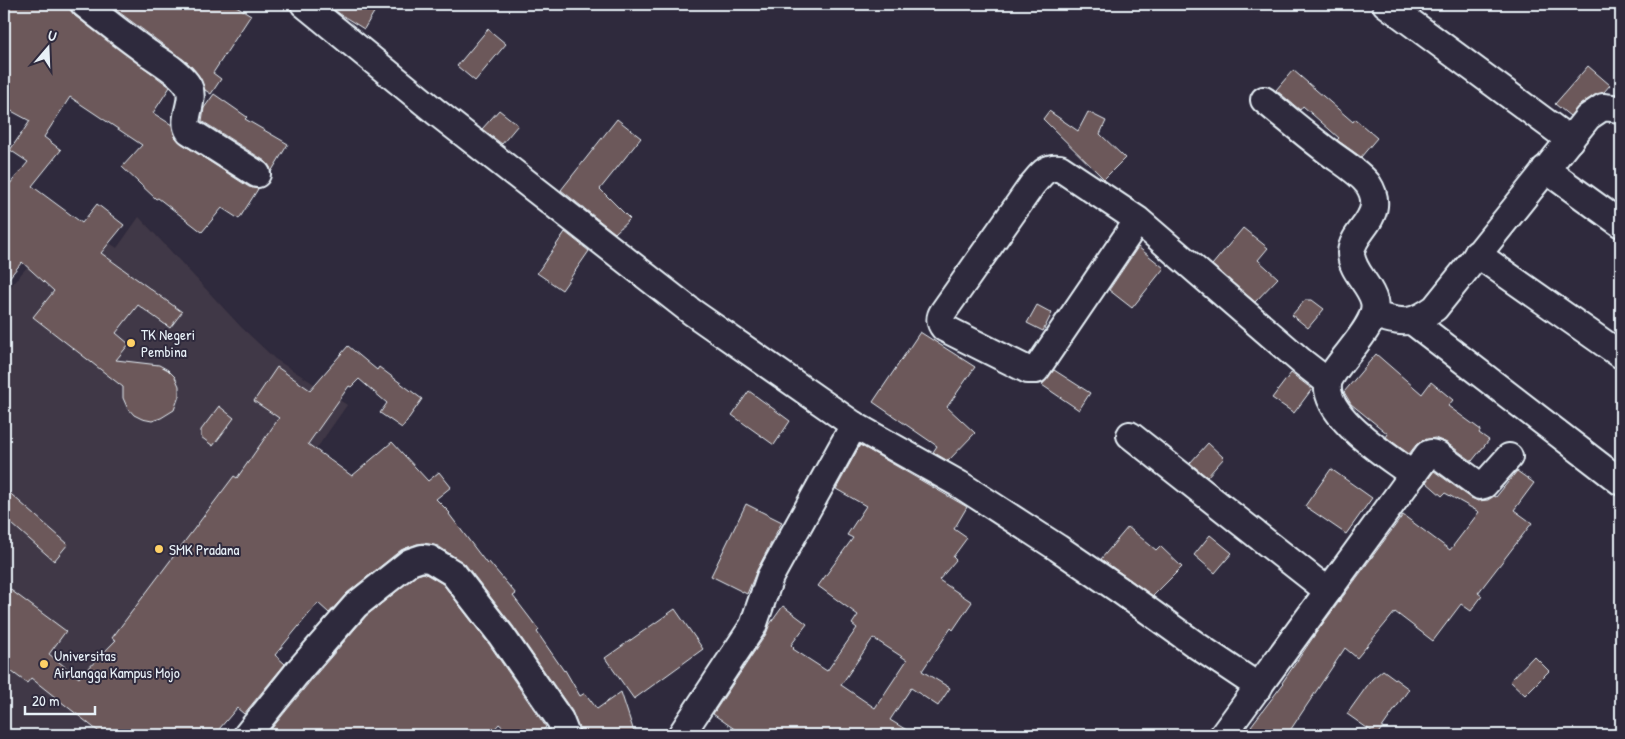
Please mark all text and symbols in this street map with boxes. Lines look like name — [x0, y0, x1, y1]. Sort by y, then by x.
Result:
north arrow — [22, 22, 72, 72]
text: U — [46, 25, 59, 46]
place label: TK Negeri Pembina — [141, 324, 195, 362]
marker: TK Negeri Pembina — [125, 337, 137, 349]
place label: SMK Pradana — [169, 539, 239, 560]
marker: SMK Pradana — [153, 543, 165, 555]
place label: Universitas Airlangga Kampus Mojo — [54, 645, 180, 683]
marker: Universitas Airlangga Kampus Mojo — [38, 658, 50, 670]
scale bar — [25, 684, 95, 716]
text: 20 m — [32, 690, 59, 711]

